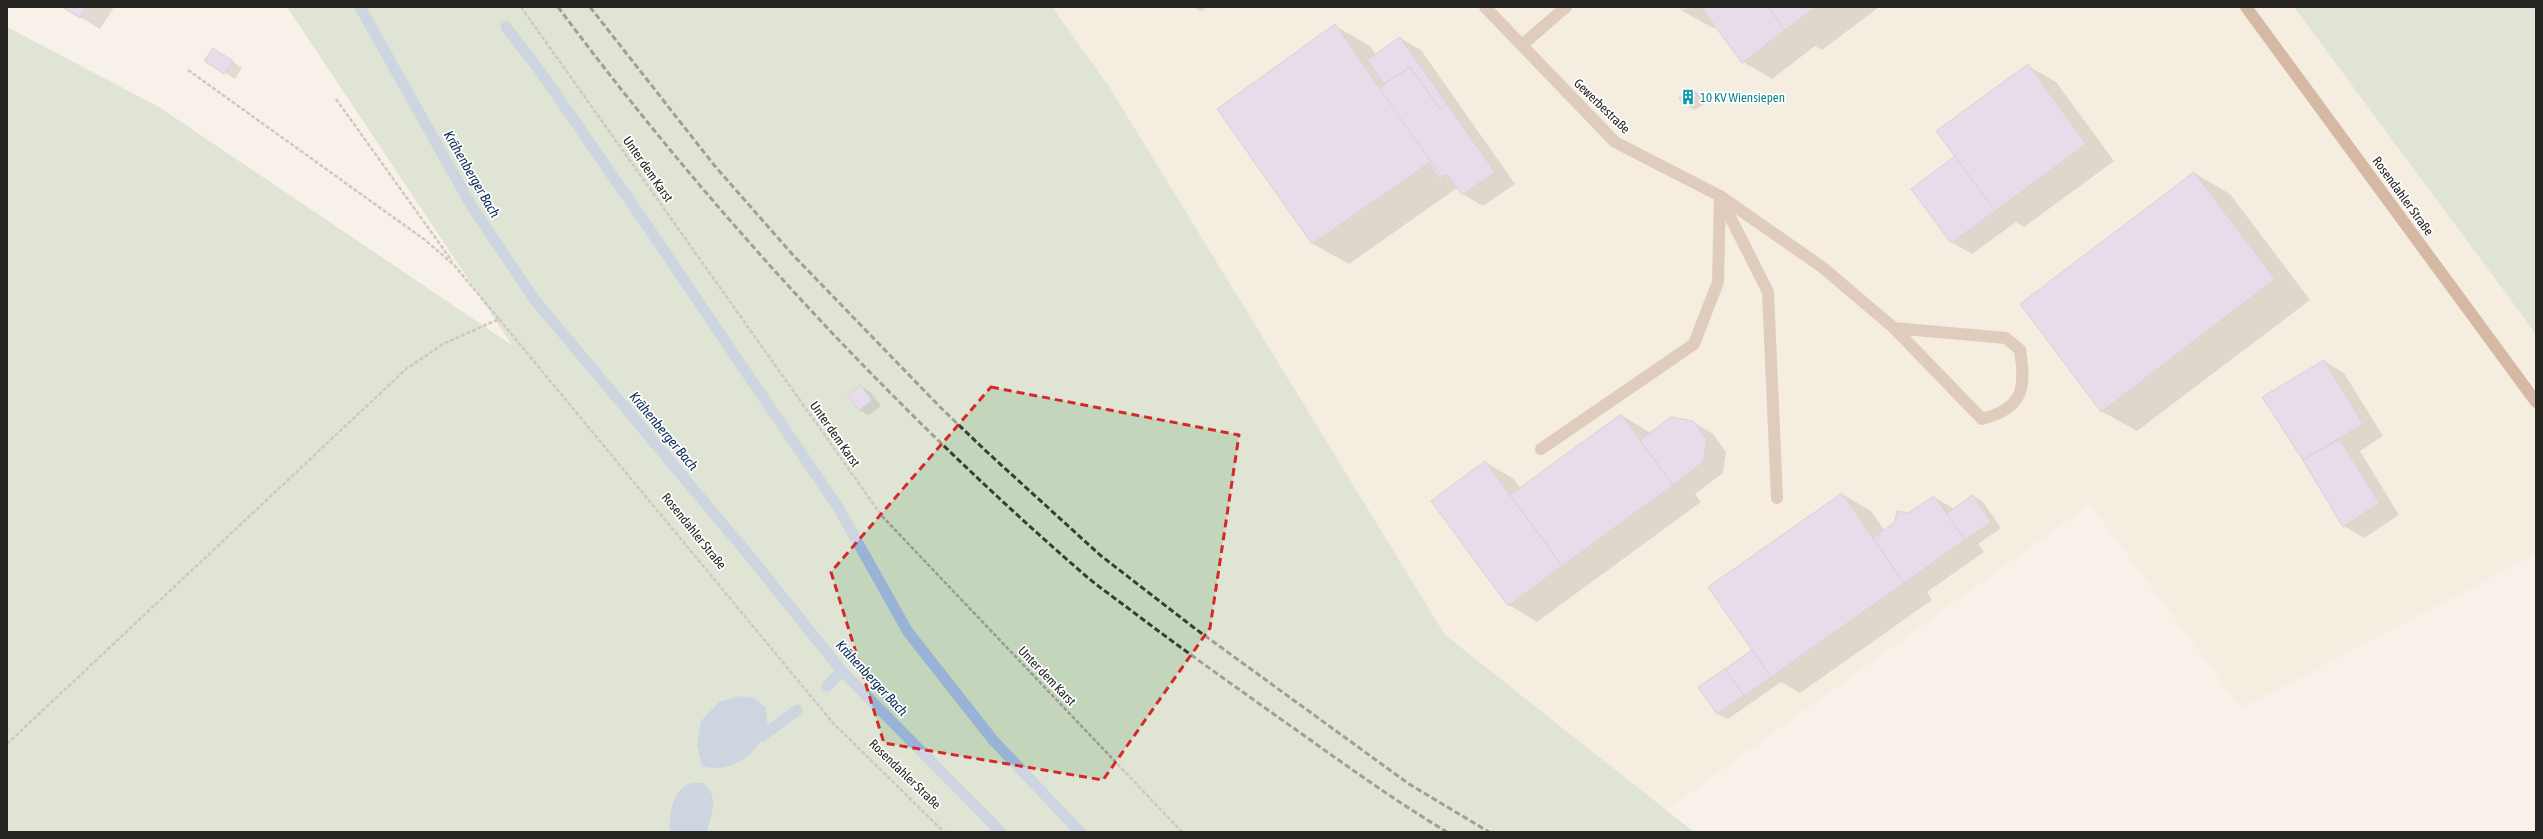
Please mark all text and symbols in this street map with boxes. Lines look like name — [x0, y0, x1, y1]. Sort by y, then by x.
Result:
street label: Gewerbestraße — [1571, 76, 1633, 136]
building icon: 10 KV Wiensiepen — [1679, 88, 1697, 106]
place label: 10 KV Wiensiepen — [1700, 90, 1785, 105]
water label: Krähenberger Bach — [441, 128, 503, 220]
street label: Unter dem Karst — [620, 133, 676, 205]
street label: Rosendahler Straße — [2369, 154, 2437, 238]
water label: Krähenberger Bach — [627, 388, 702, 474]
street label: Unter dem Karst — [807, 398, 863, 470]
street label: Rosendahler Straße — [659, 490, 729, 572]
water label: Krähenberger Bach — [833, 637, 911, 719]
street label: Unter dem Karst — [1015, 643, 1079, 709]
street label: Rosendahler Straße — [866, 736, 944, 812]

